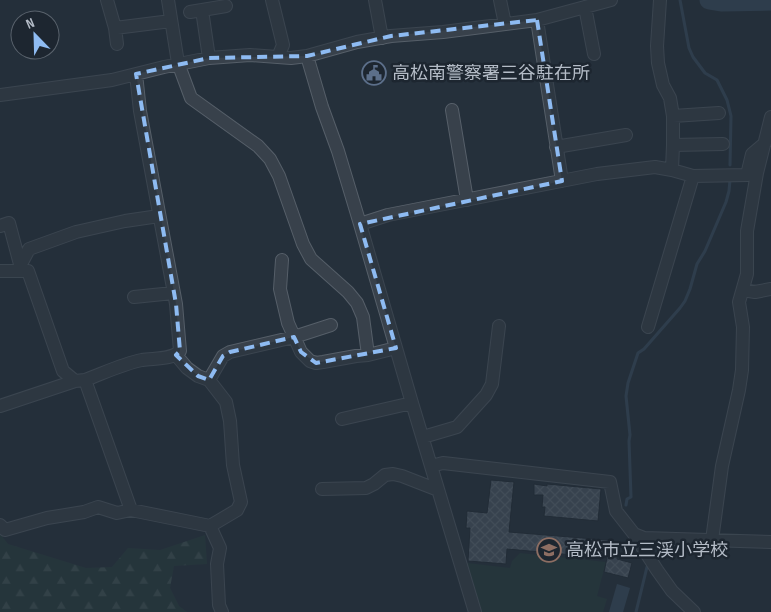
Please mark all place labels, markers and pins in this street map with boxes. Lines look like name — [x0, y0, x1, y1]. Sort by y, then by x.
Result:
public building icon: 高松南警察署三谷駐在所 — [361, 60, 387, 86]
place label: 高松南警察署三谷駐在所 — [392, 63, 590, 84]
school or university icon: 高松市立三渓小学校 — [536, 537, 562, 563]
place label: 高松市立三渓小学校 — [566, 540, 728, 561]

